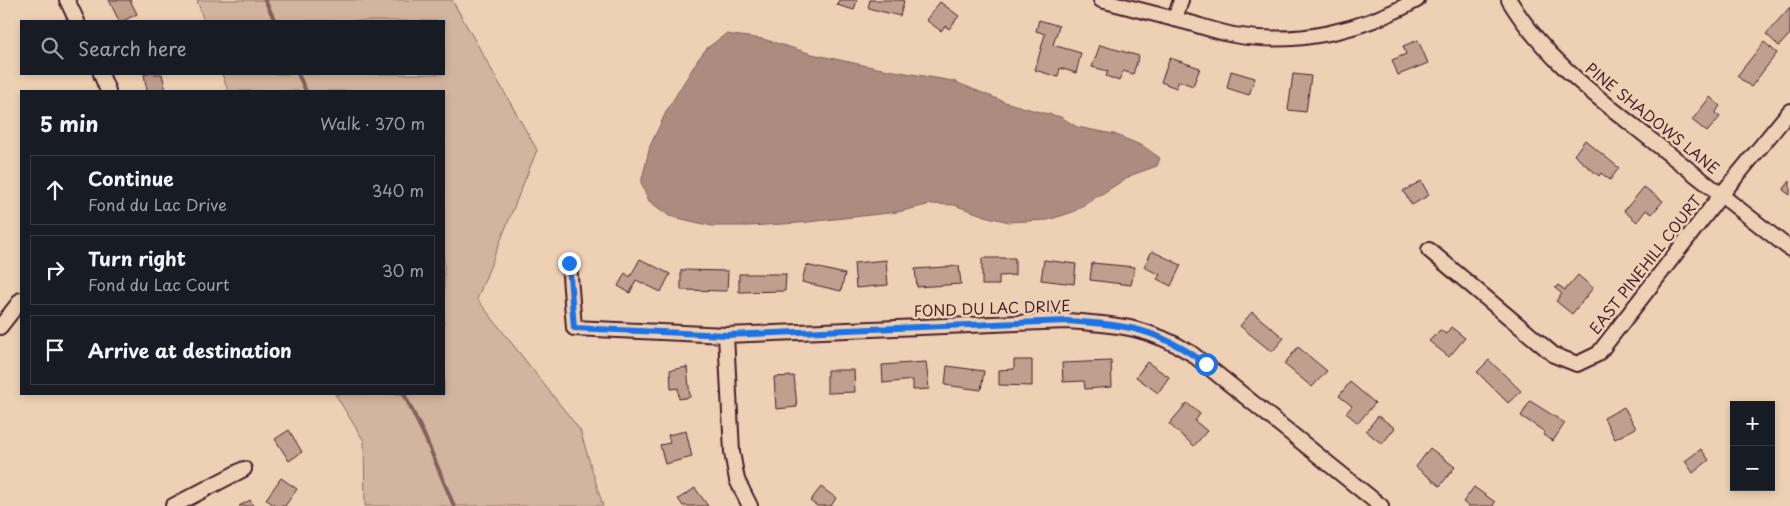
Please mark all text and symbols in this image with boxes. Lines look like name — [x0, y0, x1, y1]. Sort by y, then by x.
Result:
search box — [20, 20, 445, 75]
icon: search — [38, 34, 66, 62]
text: Search here — [78, 34, 187, 62]
street label: PINE SHADOWS LANE — [1581, 57, 1725, 179]
text: 5 min — [40, 107, 98, 139]
text: Walk · 370 m — [320, 111, 425, 135]
text: Continue — [88, 164, 174, 192]
icon: ahead — [41, 176, 69, 204]
text: 340 m — [372, 178, 424, 202]
street label: EAST PINEHILL COURT — [1583, 189, 1707, 339]
text: Fond du Lac Drive — [88, 192, 227, 216]
text: Turn right — [88, 244, 186, 272]
route end — [558, 252, 581, 275]
icon: right — [41, 256, 69, 284]
text: 30 m — [382, 258, 424, 282]
text: Fond du Lac Court — [88, 272, 230, 296]
street label: FOND DU LAC DRIVE — [913, 293, 1071, 322]
icon: arrive — [41, 336, 69, 364]
text: Arrive at destination — [88, 336, 292, 364]
route start — [1195, 353, 1218, 376]
map controls — [1730, 401, 1775, 491]
button: + — [1730, 401, 1775, 446]
button: − — [1730, 446, 1775, 491]

